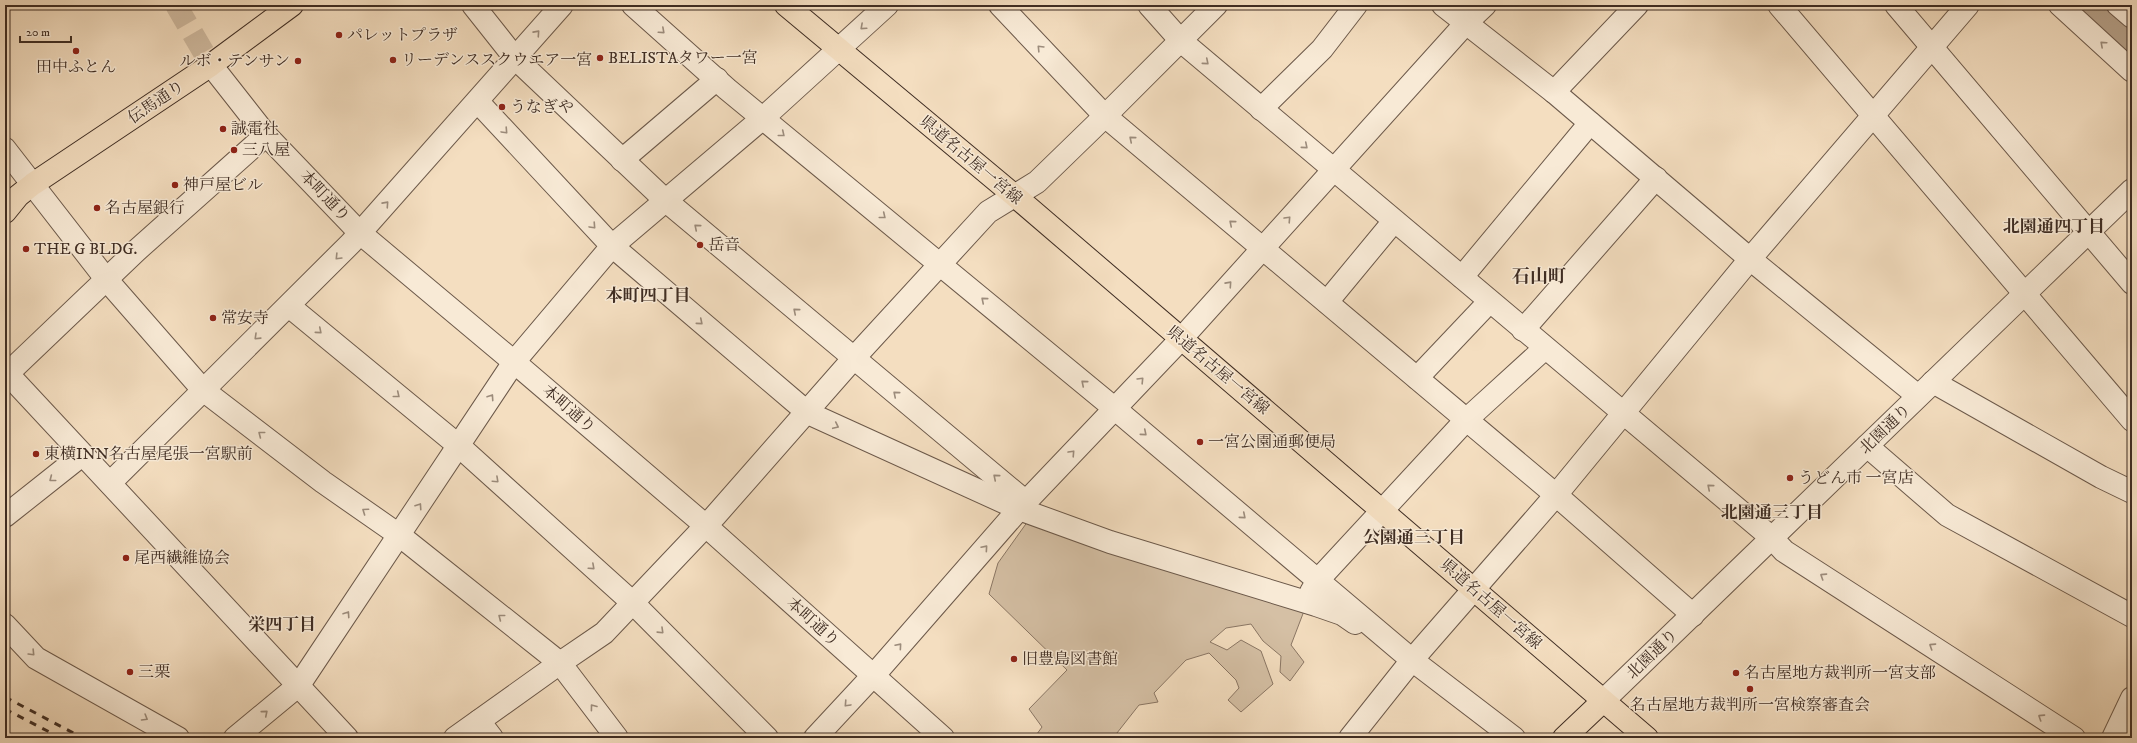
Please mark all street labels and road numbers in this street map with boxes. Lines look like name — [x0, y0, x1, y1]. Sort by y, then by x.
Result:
street label: 伝馬通り — [124, 76, 188, 128]
street label: 県道名古屋一宮線 — [916, 111, 1026, 209]
street label: 本町通り — [296, 166, 354, 226]
street label: 県道名古屋一宮線 — [1163, 321, 1273, 419]
street label: 本町通り — [538, 380, 600, 438]
street label: 北園通り — [1855, 400, 1915, 458]
street label: 県道名古屋一宮線 — [1436, 554, 1546, 654]
street label: 本町通り — [783, 593, 843, 651]
street label: 北園通り — [1622, 625, 1682, 683]

